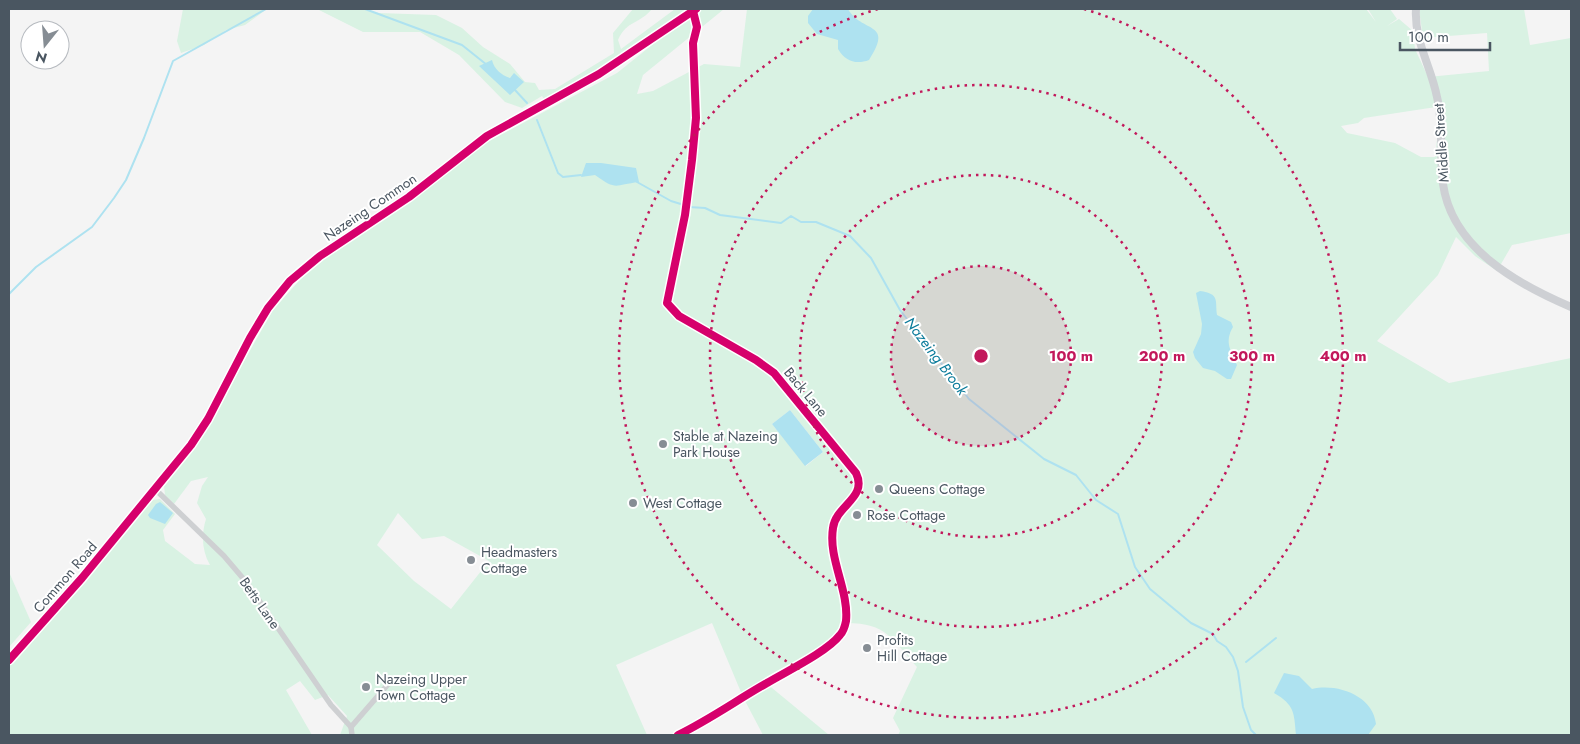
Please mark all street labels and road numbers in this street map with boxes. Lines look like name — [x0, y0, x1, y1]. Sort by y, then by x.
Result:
street label: Middle Street — [1428, 102, 1454, 183]
street label: Nazeing Common — [320, 168, 420, 246]
street label: Back Lane — [779, 363, 833, 421]
street label: Common Road — [28, 537, 102, 617]
street label: Betts Lane — [235, 573, 285, 633]

